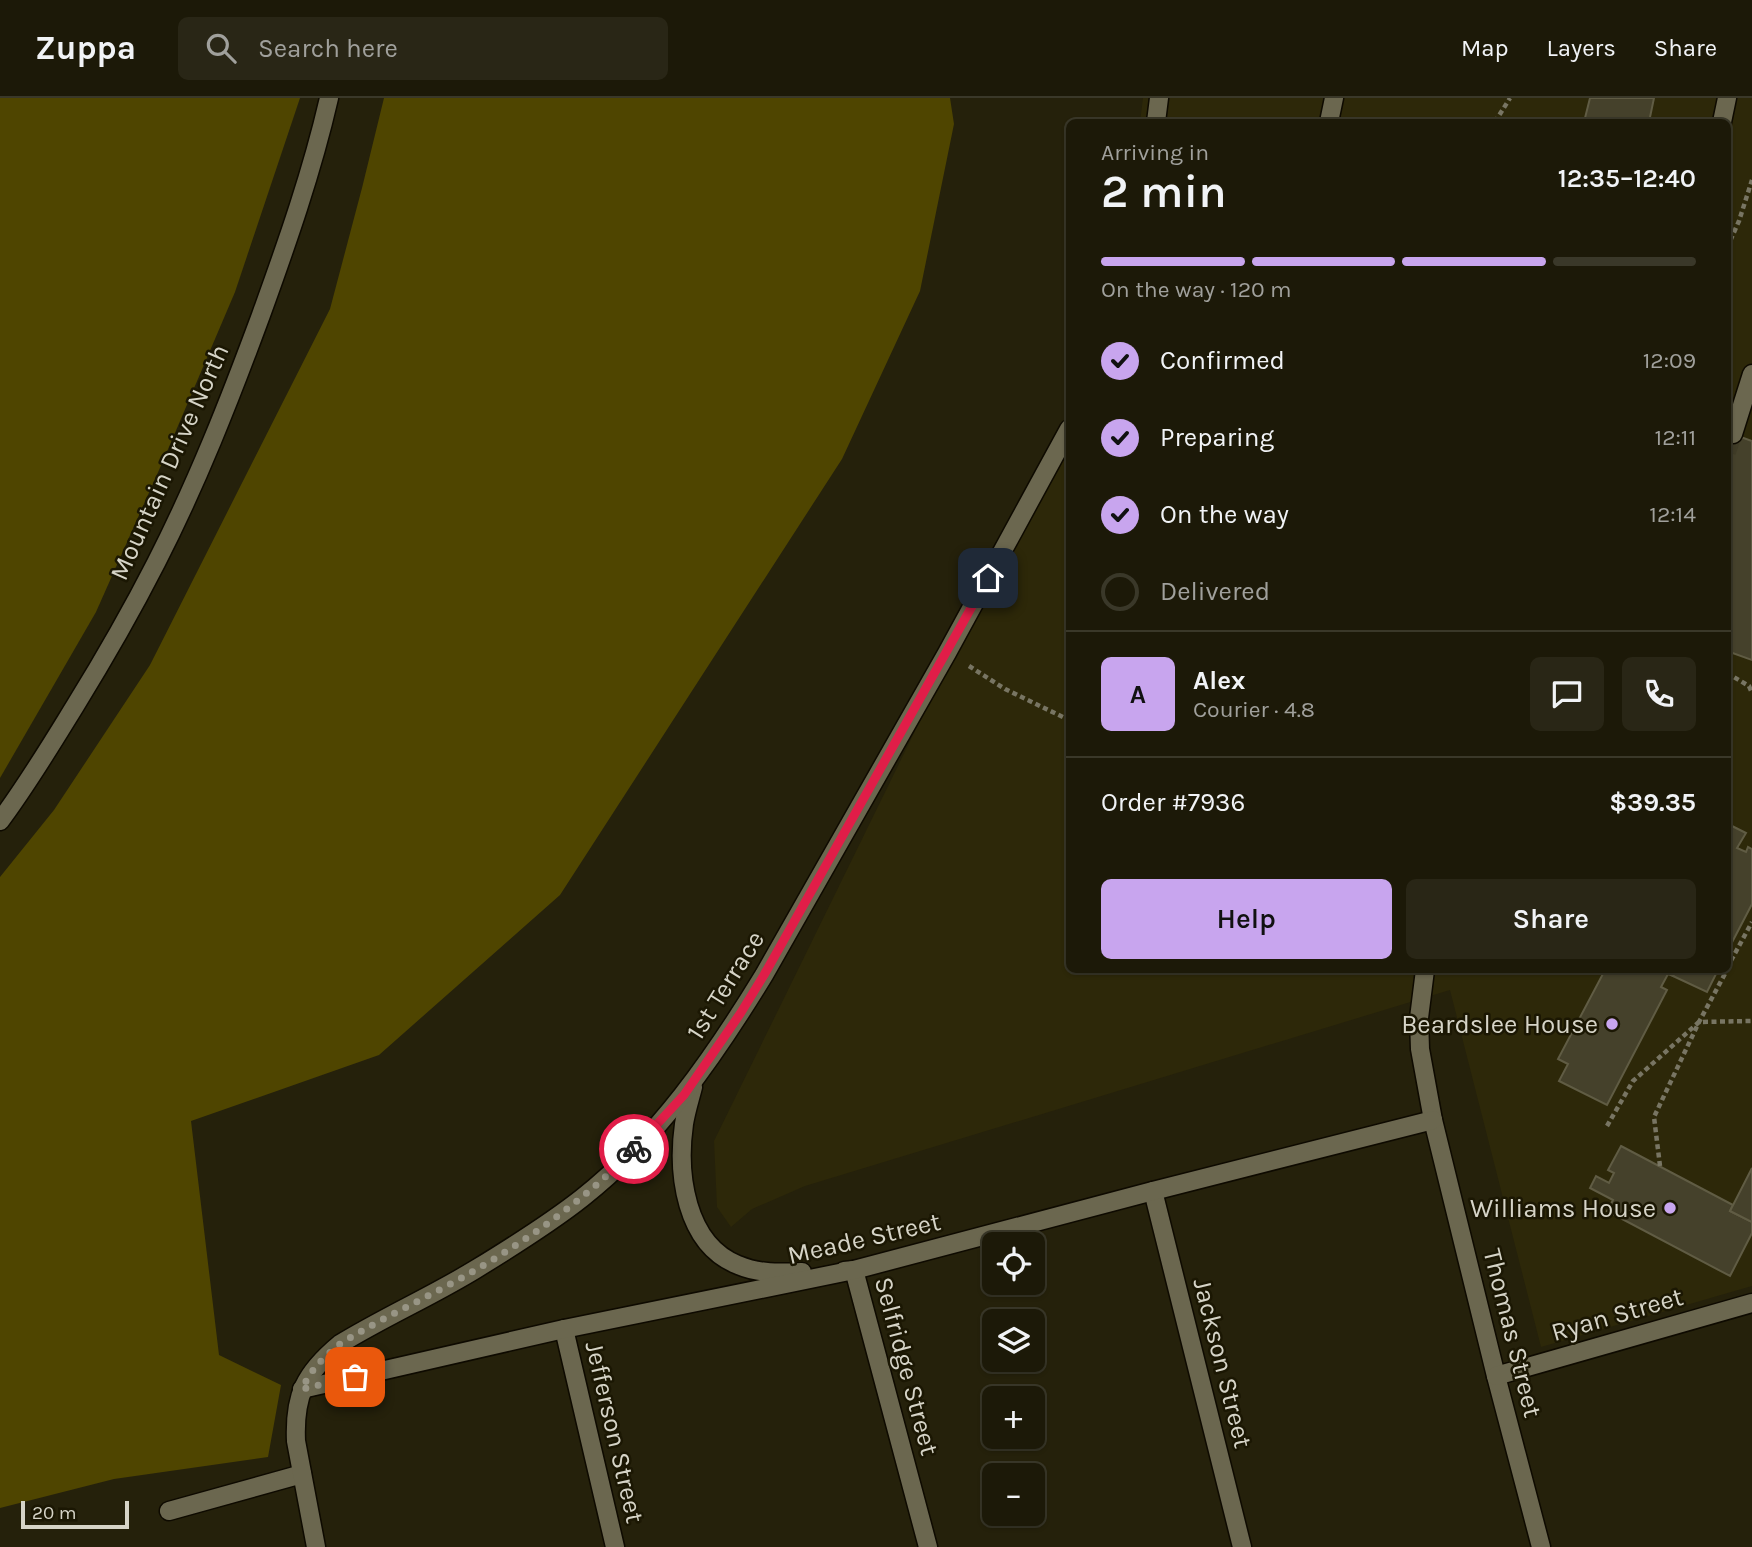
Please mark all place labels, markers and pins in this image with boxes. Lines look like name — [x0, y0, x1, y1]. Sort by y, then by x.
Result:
pin — [958, 548, 1018, 608]
place label: Beardslee House — [1401, 1009, 1598, 1040]
marker: Beardslee House — [1604, 1016, 1620, 1032]
place label: Williams House — [1470, 1193, 1656, 1224]
marker: Williams House — [1662, 1200, 1678, 1216]
pin — [325, 1347, 385, 1407]

